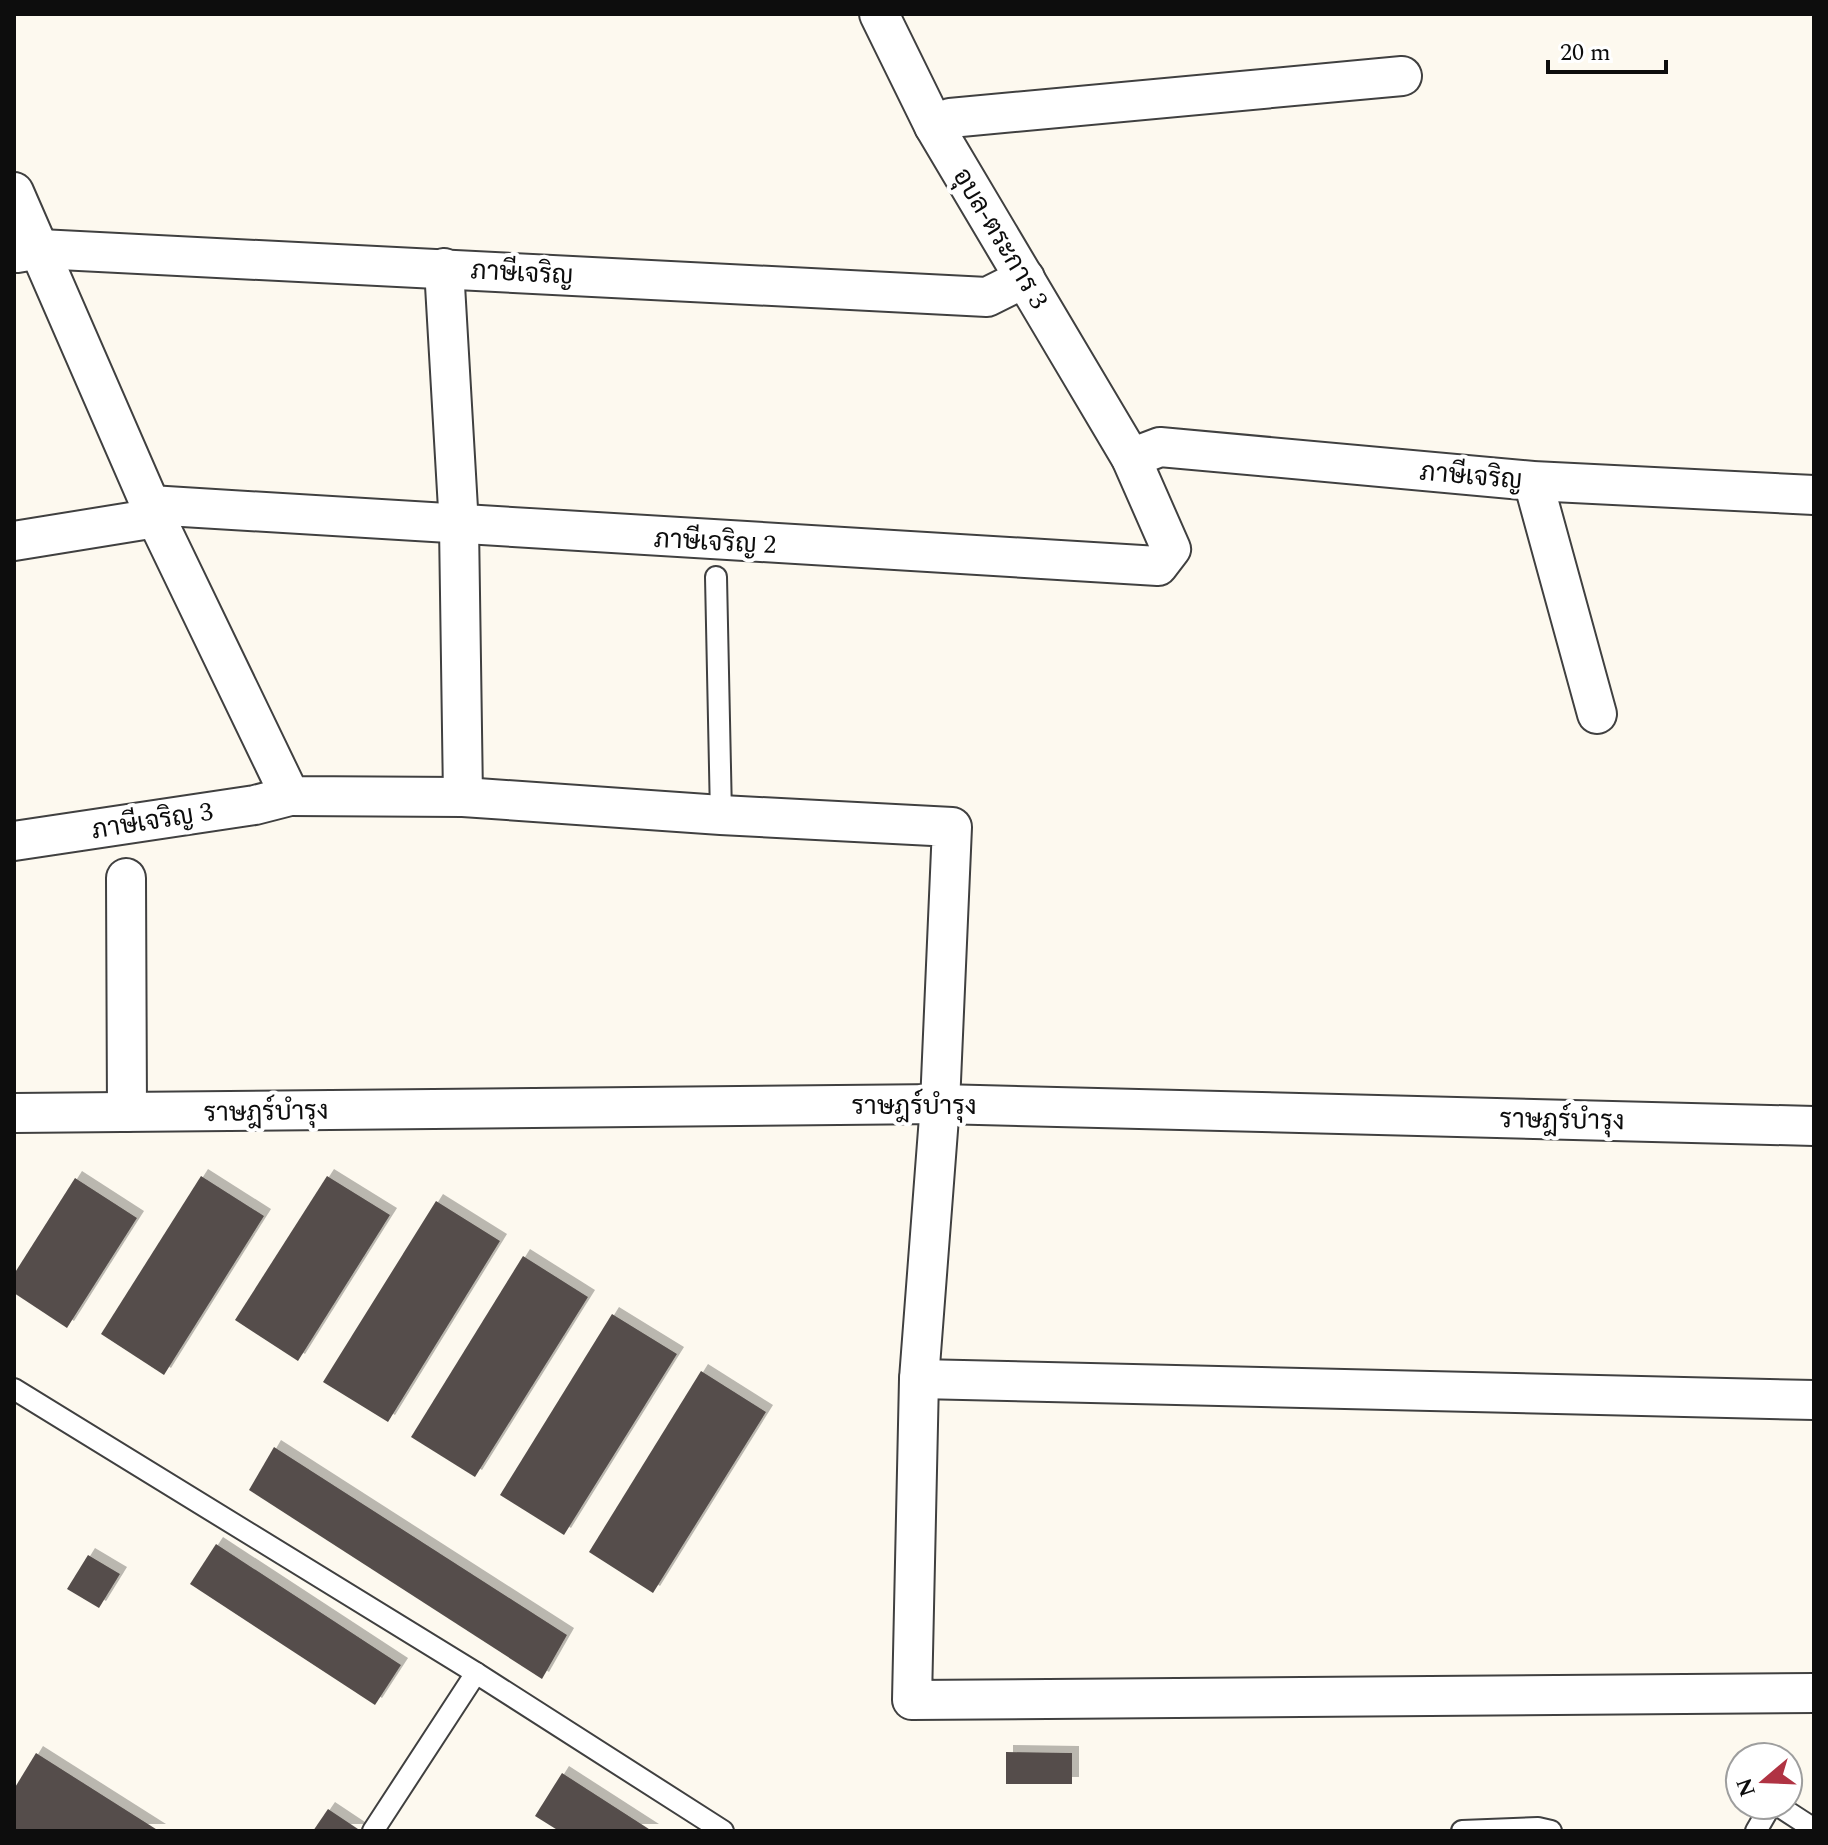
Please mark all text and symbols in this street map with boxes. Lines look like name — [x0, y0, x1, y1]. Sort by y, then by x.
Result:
scale bar — [1548, 24, 1666, 74]
text: 20 m — [1560, 35, 1611, 71]
street label: อุบล-ตระการ 3 — [942, 160, 1058, 317]
street label: ภาษีเจริญ — [470, 250, 574, 296]
street label: ภาษีเจริญ — [1418, 452, 1524, 500]
street label: ภาษีเจริญ 2 — [653, 519, 777, 565]
street label: ภาษีเจริญ 3 — [89, 792, 216, 850]
street label: ราษฎร์บำรุง — [851, 1086, 977, 1126]
street label: ราษฎร์บำรุง — [203, 1091, 329, 1133]
street label: ราษฎร์บำรุง — [1499, 1099, 1625, 1141]
north arrow — [1724, 1741, 1804, 1821]
text: N — [1728, 1773, 1765, 1801]

